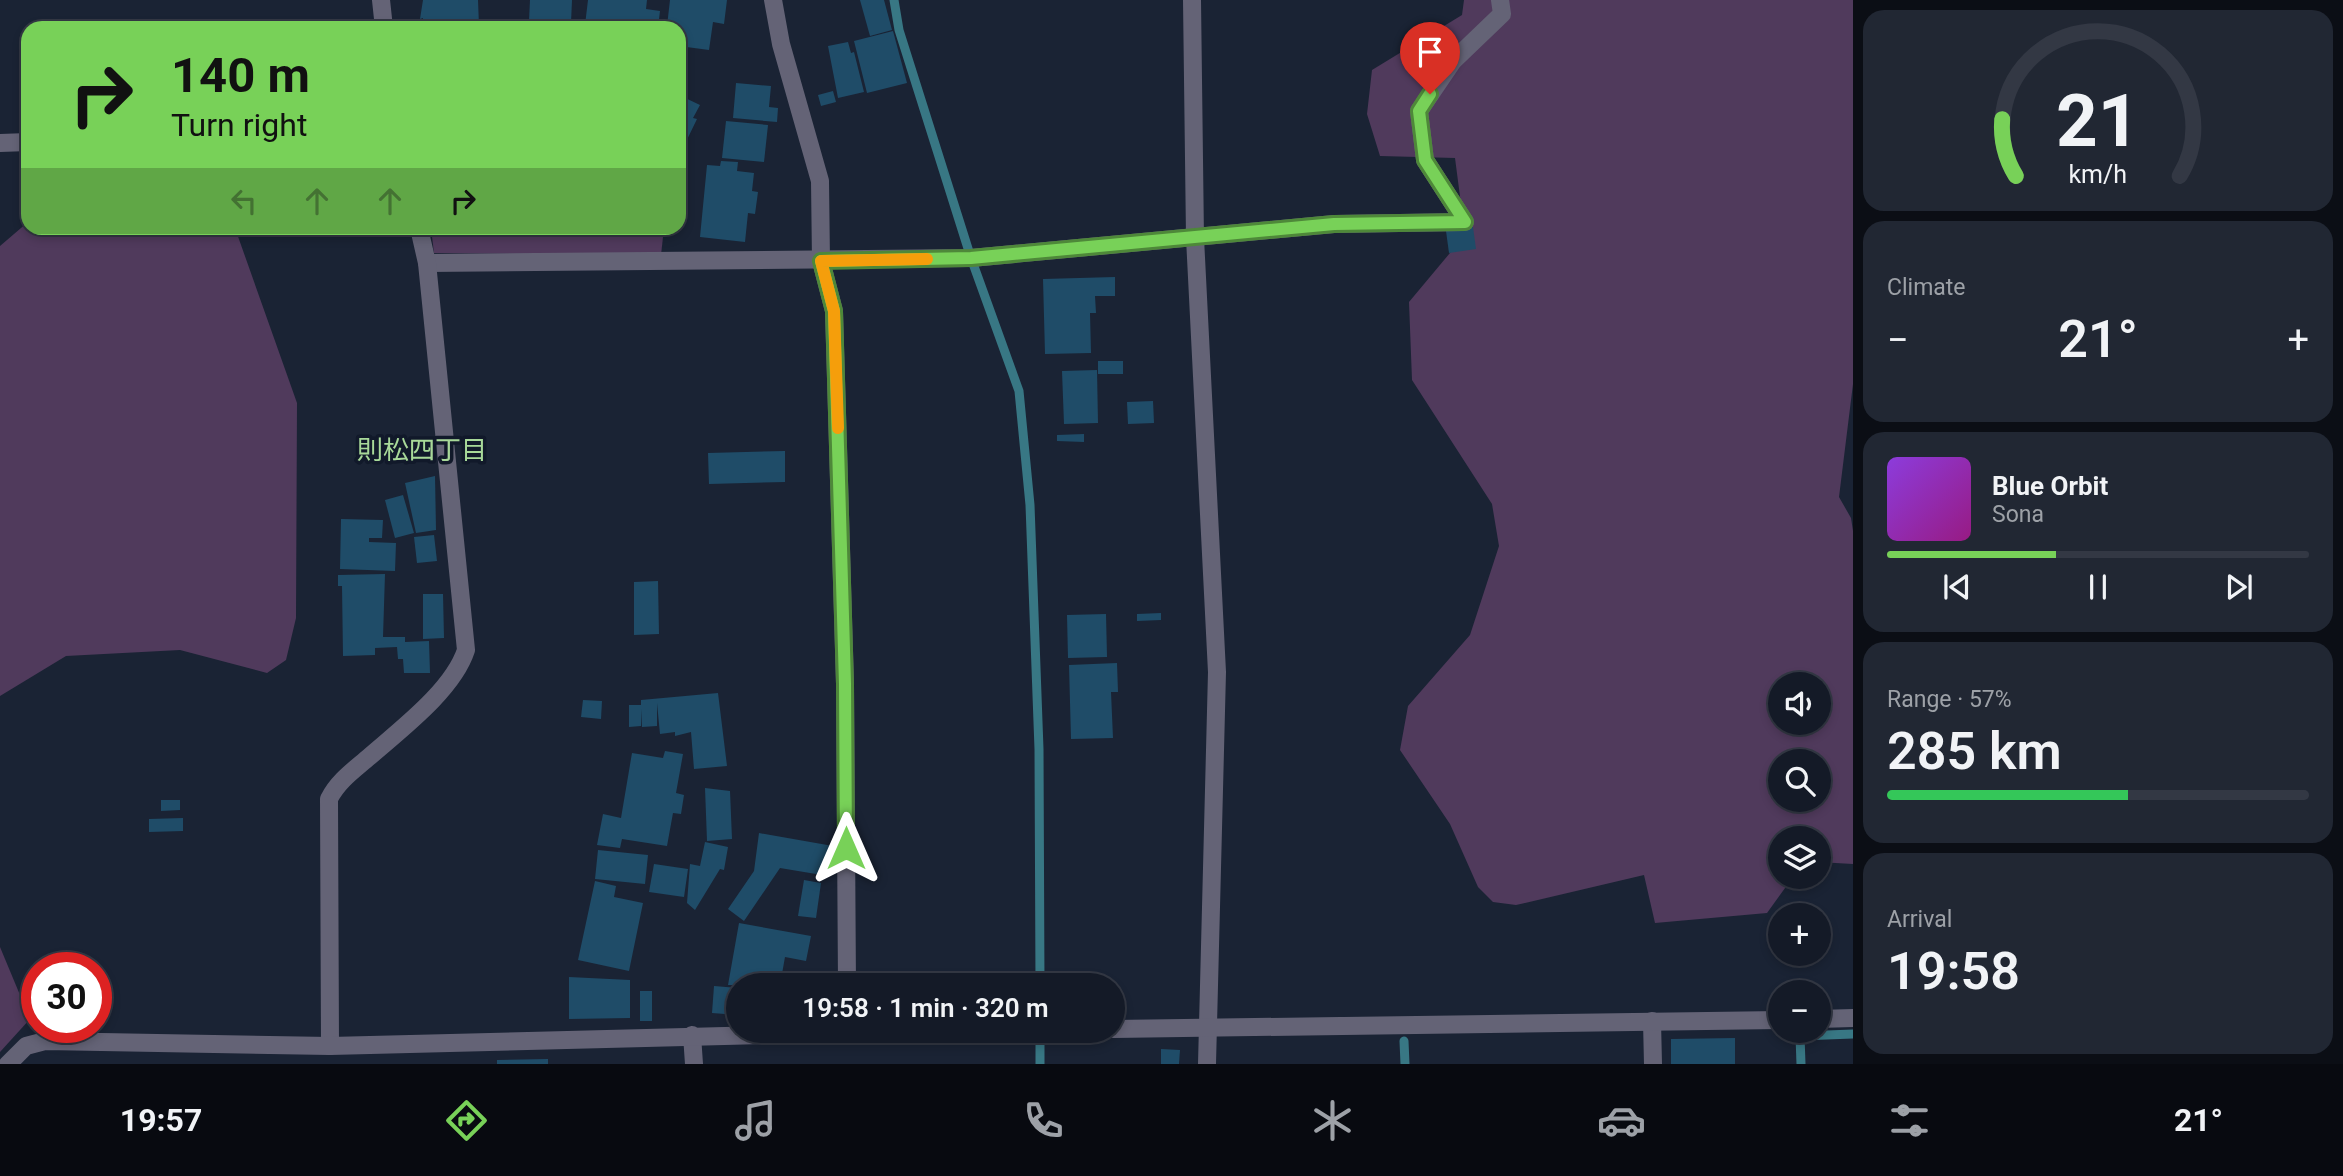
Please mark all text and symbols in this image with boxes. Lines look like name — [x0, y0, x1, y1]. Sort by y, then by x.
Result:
pin — [1400, 22, 1460, 94]
icon: arrive — [1411, 33, 1449, 71]
text: 140 m — [171, 47, 310, 104]
icon: right — [56, 49, 147, 140]
text: 21 — [2056, 79, 2140, 165]
text: Turn right — [171, 106, 307, 144]
text: km/h — [2069, 160, 2127, 189]
icon: left — [225, 182, 263, 220]
icon: ahead — [298, 182, 336, 220]
icon: ahead — [371, 182, 409, 220]
icon: right — [444, 182, 482, 220]
text: Climate — [1887, 274, 1966, 301]
text: 21° — [2058, 309, 2138, 370]
text: − — [1887, 318, 1909, 362]
text: + — [2287, 318, 2309, 362]
district label: 則松四丁目 — [357, 435, 487, 465]
text: Blue Orbit — [1992, 471, 2108, 501]
text: Sona — [1992, 501, 2044, 528]
icon: previous — [1938, 568, 1976, 606]
icon: pause — [2079, 568, 2117, 606]
icon: next — [2220, 568, 2258, 606]
map controls — [1768, 672, 1831, 1043]
button: sound — [1768, 672, 1831, 735]
text: Range · 57% — [1887, 686, 2012, 713]
text: 285 km — [1887, 721, 2062, 782]
button: search — [1768, 749, 1831, 812]
position arrow — [809, 811, 883, 885]
button: layers — [1768, 826, 1831, 889]
button: + — [1768, 903, 1831, 966]
text: Arrival — [1887, 906, 1952, 933]
text: 19:58 — [1887, 941, 2020, 1002]
speed limit sign: 30 — [21, 952, 112, 1043]
button: − — [1768, 980, 1831, 1043]
text: 19:58 · 1 min · 320 m — [802, 993, 1049, 1023]
icon: directions — [442, 1096, 491, 1145]
icon: music — [731, 1096, 780, 1145]
icon: phone — [1019, 1096, 1068, 1145]
icon: climate — [1308, 1096, 1357, 1145]
icon: car — [1597, 1096, 1646, 1145]
icon: filters — [1885, 1096, 1934, 1145]
text: 19:57 — [120, 1101, 202, 1139]
text: 21° — [2174, 1101, 2223, 1139]

